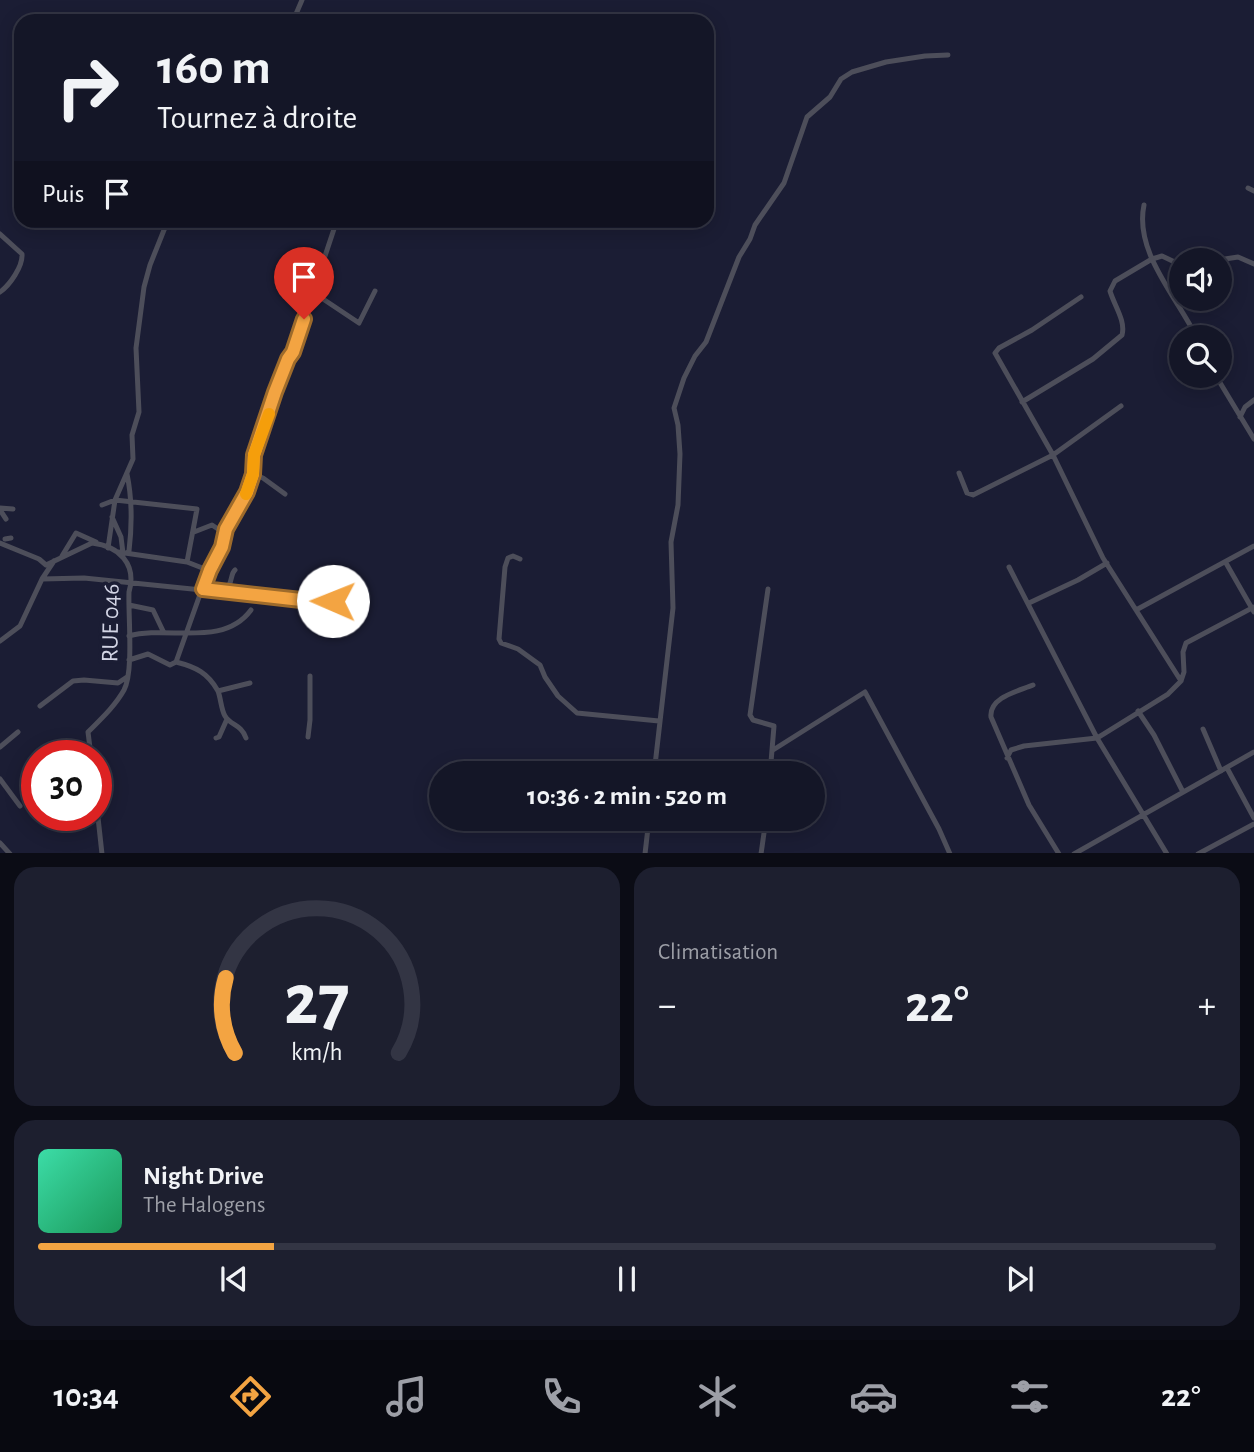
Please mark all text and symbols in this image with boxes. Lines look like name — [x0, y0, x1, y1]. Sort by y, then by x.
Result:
icon: right — [42, 42, 133, 133]
text: 160 m — [157, 44, 271, 93]
text: Tournez à droite — [157, 102, 357, 134]
icon: arrive — [98, 175, 136, 213]
text: Puis — [42, 181, 84, 207]
pin — [274, 247, 334, 319]
map controls — [1169, 248, 1232, 388]
button: sound — [1169, 248, 1232, 311]
icon: arrive — [285, 258, 323, 296]
button: search — [1169, 325, 1232, 388]
position arrow — [296, 564, 370, 638]
street label: RUE 046 — [98, 583, 124, 663]
speed limit sign: 30 — [21, 740, 112, 831]
text: 10:36 · 2 min · 520 m — [527, 783, 727, 809]
text: Climatisation — [658, 941, 778, 964]
text: 27 — [284, 965, 350, 1038]
text: 22° — [905, 979, 969, 1031]
text: − — [658, 987, 676, 1025]
text: + — [1198, 987, 1216, 1025]
text: km/h — [291, 1039, 343, 1064]
text: Night Drive — [143, 1163, 264, 1189]
text: The Halogens — [143, 1194, 265, 1217]
icon: previous — [215, 1260, 253, 1298]
icon: pause — [608, 1260, 646, 1298]
icon: next — [1001, 1260, 1039, 1298]
icon: directions — [226, 1372, 275, 1421]
icon: music — [382, 1372, 431, 1421]
icon: phone — [537, 1372, 586, 1421]
icon: climate — [693, 1372, 742, 1421]
icon: car — [849, 1372, 898, 1421]
icon: filters — [1005, 1372, 1054, 1421]
text: 10:34 — [53, 1380, 119, 1412]
text: 22° — [1161, 1380, 1201, 1412]

